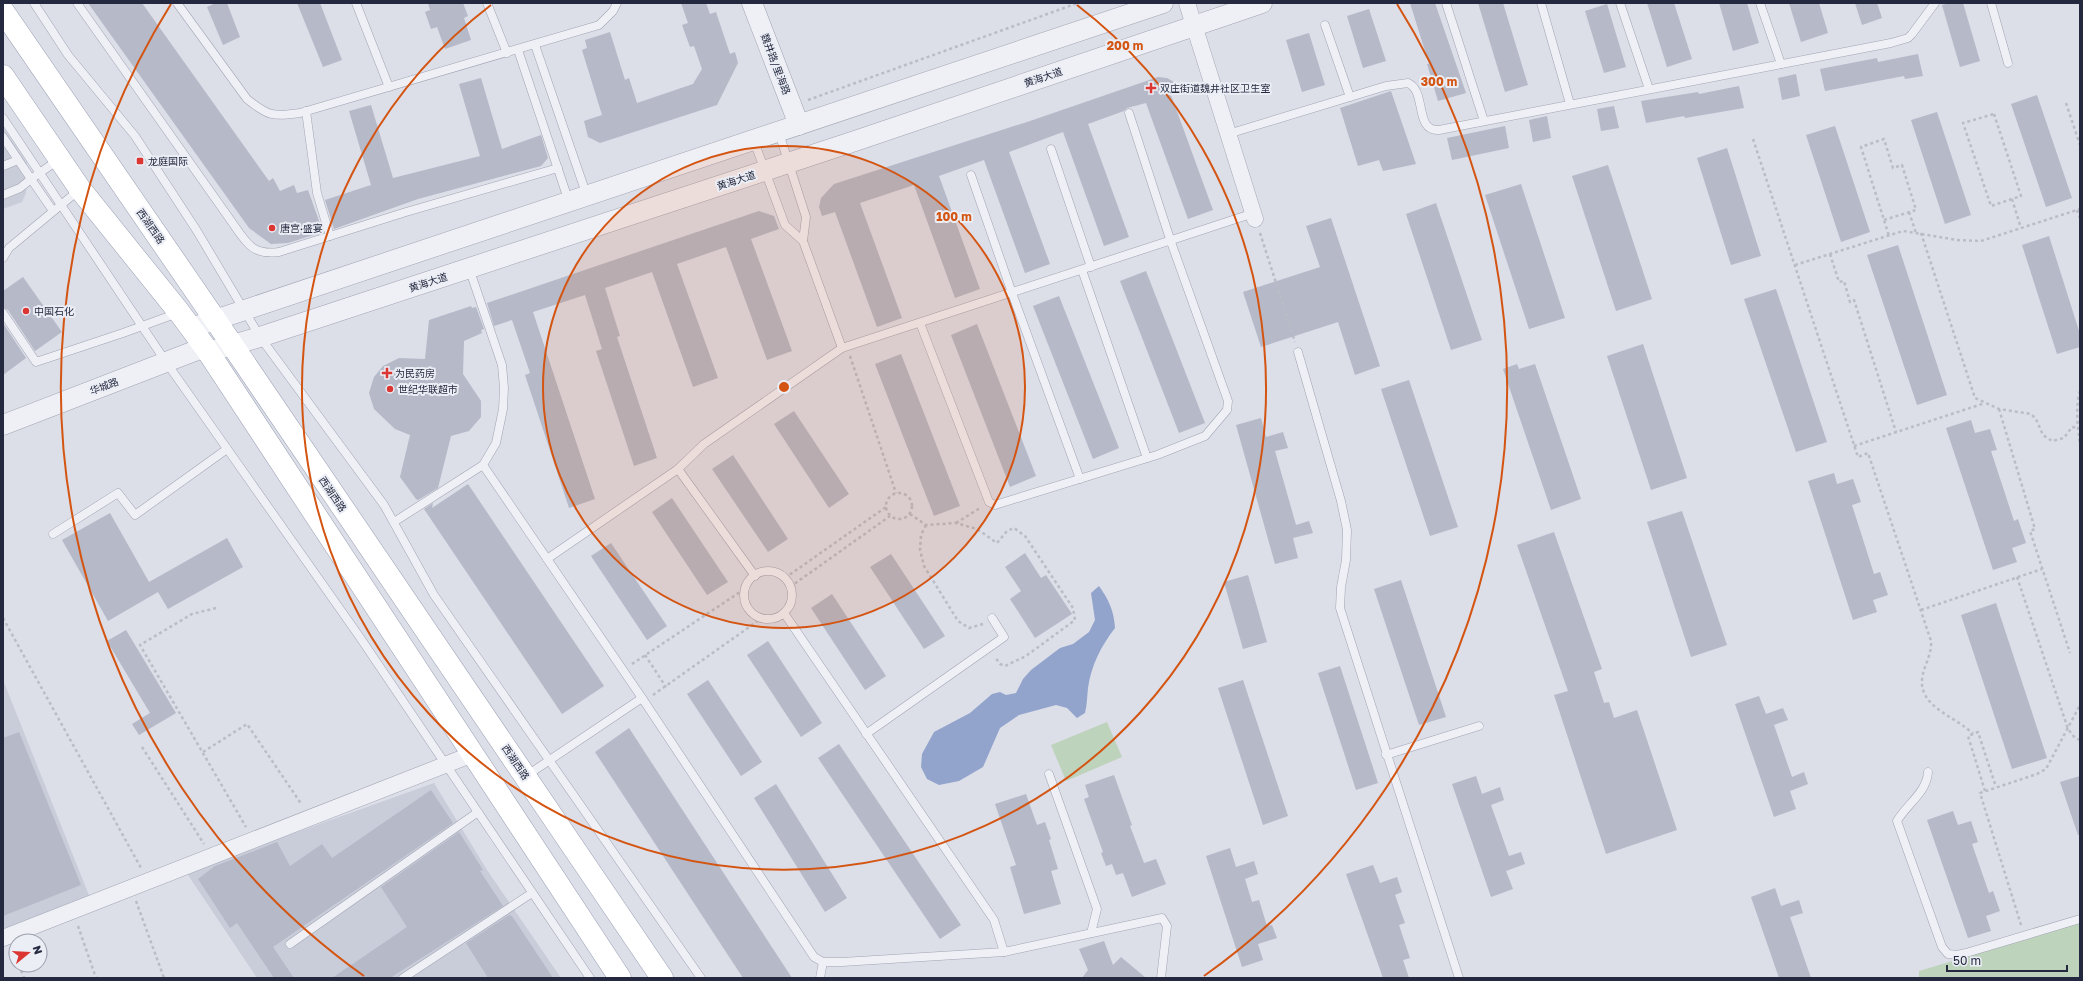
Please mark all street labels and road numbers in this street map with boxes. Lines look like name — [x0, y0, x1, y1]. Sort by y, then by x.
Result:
street label: 魏井路/里海路 — [759, 32, 793, 96]
street label: 黄海大道 — [1022, 65, 1064, 89]
street label: 黄海大道 — [715, 168, 757, 192]
street label: 西湖西路 — [135, 206, 167, 246]
street label: 黄海大道 — [407, 270, 449, 294]
street label: 华城路 — [88, 375, 120, 397]
street label: 西湖西路 — [317, 474, 349, 514]
street label: 西湖西路 — [500, 742, 532, 782]

